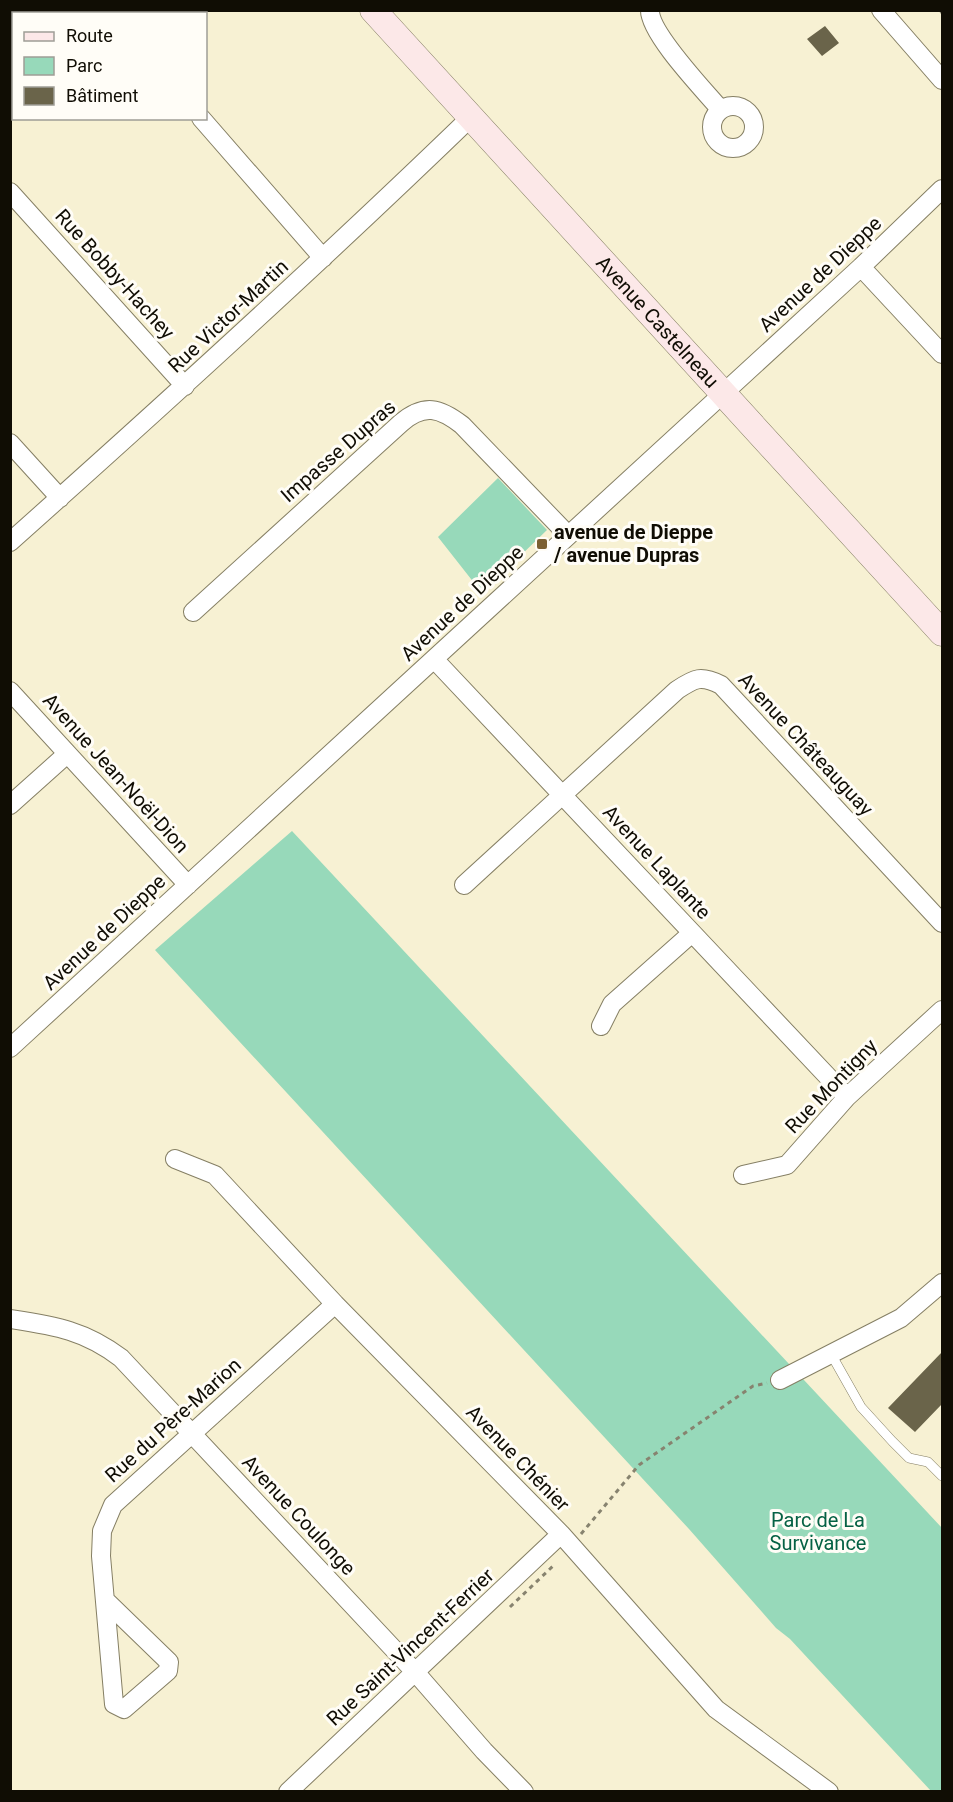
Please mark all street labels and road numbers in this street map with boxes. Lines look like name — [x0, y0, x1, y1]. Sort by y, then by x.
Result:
street label: Rue Bobby-Hachey — [50, 204, 180, 344]
street label: Avenue de Dieppe — [754, 211, 886, 337]
street label: Avenue Castelneau — [591, 251, 724, 393]
street label: Rue Victor-Martin — [163, 254, 293, 378]
street label: Impasse Dupras — [276, 395, 400, 507]
street label: Avenue de Dieppe — [396, 540, 528, 666]
street label: Avenue Châteauguay — [734, 668, 879, 821]
street label: Avenue Jean-Noël-Dion — [38, 688, 194, 858]
street label: Avenue Laplante — [598, 800, 716, 924]
street label: Avenue de Dieppe — [38, 869, 170, 995]
street label: Rue Montigny — [780, 1033, 882, 1138]
street label: Rue du Père-Marion — [100, 1353, 246, 1487]
street label: Avenue Chénier — [461, 1400, 575, 1516]
street label: Avenue Coulonge — [237, 1450, 361, 1580]
street label: Rue Saint-Vincent-Ferrier — [321, 1563, 499, 1731]

